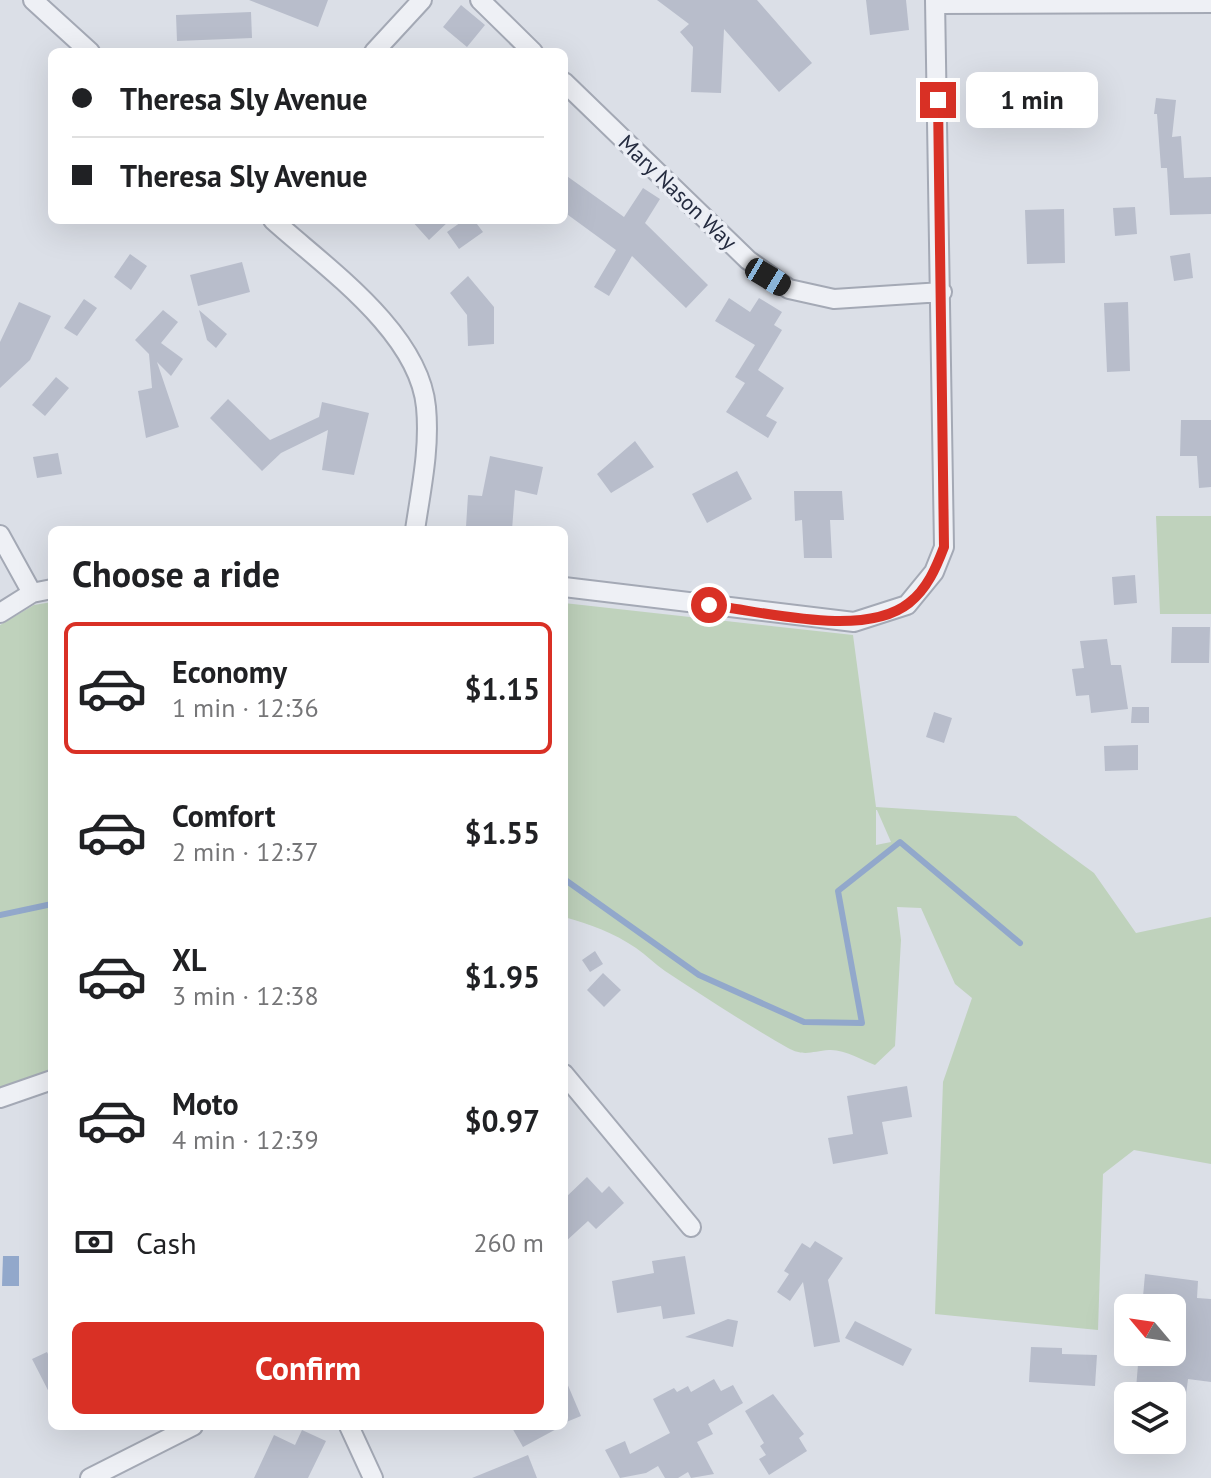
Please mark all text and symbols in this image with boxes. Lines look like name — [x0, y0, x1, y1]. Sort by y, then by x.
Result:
callout: 1 min — [966, 72, 1098, 128]
text: Theresa Sly Avenue — [120, 79, 367, 118]
route end — [920, 82, 956, 118]
text: 1 min — [1000, 83, 1064, 116]
street label: Mary Nason Way — [613, 128, 744, 256]
text: Theresa Sly Avenue — [120, 156, 367, 195]
car — [741, 254, 795, 300]
text: Choose a ride — [72, 550, 280, 597]
route start — [691, 587, 727, 623]
icon: car — [76, 652, 148, 724]
text: Economy — [172, 652, 287, 691]
text: $1.15 — [465, 669, 540, 708]
text: 1 min · 12:36 — [172, 691, 319, 724]
icon: car — [76, 796, 148, 868]
text: Comfort — [172, 796, 275, 835]
text: $1.55 — [465, 813, 540, 852]
text: 2 min · 12:37 — [172, 835, 319, 868]
icon: car — [76, 940, 148, 1012]
text: XL — [172, 940, 206, 979]
text: $1.95 — [465, 957, 540, 996]
text: 3 min · 12:38 — [172, 979, 319, 1012]
icon: car — [76, 1084, 148, 1156]
text: Moto — [172, 1084, 239, 1123]
text: $0.97 — [465, 1101, 540, 1140]
text: 4 min · 12:39 — [172, 1123, 319, 1156]
icon: cash — [72, 1220, 116, 1264]
text: Cash — [136, 1223, 197, 1262]
text: 260 m — [473, 1226, 544, 1259]
north arrow — [1114, 1294, 1186, 1366]
map controls — [1114, 1294, 1186, 1454]
button: Confirm — [72, 1322, 544, 1414]
button: layers — [1114, 1382, 1186, 1454]

